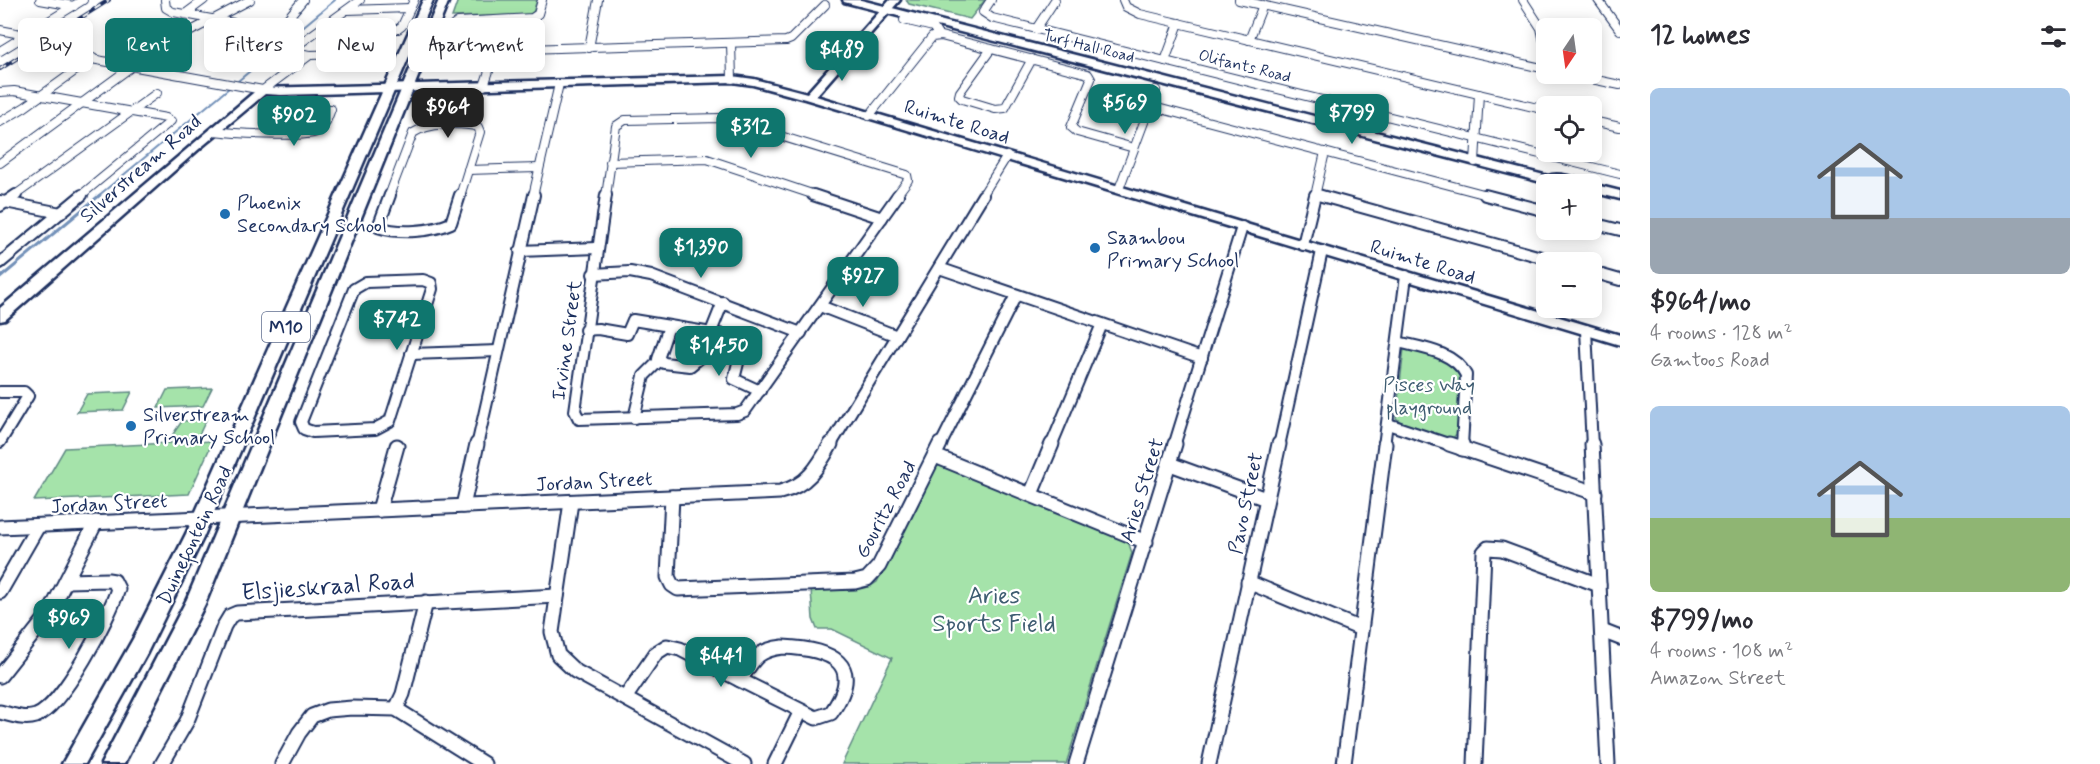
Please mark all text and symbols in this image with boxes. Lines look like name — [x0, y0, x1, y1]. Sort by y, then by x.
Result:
chip: Buy — [18, 18, 93, 72]
chip: Rent — [105, 18, 192, 72]
chip: Filters — [204, 18, 304, 72]
chip: New — [316, 18, 396, 72]
chip: Apartment — [408, 18, 545, 72]
north arrow — [1536, 18, 1602, 84]
map controls — [1536, 18, 1602, 318]
text: 12 homes — [1650, 19, 1750, 53]
icon: filters — [2037, 20, 2070, 53]
street label: Turf Hall Road — [1041, 25, 1137, 68]
pin: $489 — [806, 31, 878, 82]
text: $489 — [820, 37, 864, 64]
street label: Olifants Road — [1196, 45, 1293, 88]
pin: $569 — [1089, 84, 1161, 135]
pin: $964 — [412, 88, 484, 139]
text: $569 — [1102, 90, 1148, 117]
text: $964 — [426, 94, 470, 121]
street label: Ruimte Road — [901, 94, 1013, 151]
pin: $799 — [1316, 94, 1388, 145]
pin: $902 — [258, 96, 330, 147]
button: locate — [1536, 96, 1602, 162]
text: $799 — [1329, 100, 1375, 127]
text: $902 — [272, 102, 316, 129]
pin: $312 — [715, 108, 787, 159]
street label: Silverstream Road — [74, 109, 208, 230]
text: $312 — [730, 114, 772, 141]
icon: home — [1806, 127, 1914, 235]
button: + — [1536, 174, 1602, 240]
place label: Phoenix Secondary School — [237, 190, 387, 240]
marker: Phoenix Secondary School — [218, 207, 232, 221]
place label: Saambou Primary School — [1107, 225, 1239, 275]
pin: $1,390 — [652, 228, 750, 279]
text: $1,390 — [673, 234, 729, 261]
street label: Ruimte Road — [1367, 234, 1479, 291]
marker: Saambou Primary School — [1088, 241, 1102, 255]
button: − — [1536, 252, 1602, 318]
pin: $927 — [827, 257, 899, 308]
text: $927 — [841, 263, 885, 290]
street label: Irvine Street — [546, 278, 589, 402]
text: $964/mo — [1650, 286, 1751, 320]
pin: $742 — [361, 300, 433, 351]
text: $742 — [373, 306, 421, 333]
road number: M10 — [262, 312, 310, 342]
text: 4 rooms · 128 m² — [1650, 320, 1792, 347]
pin: $1,450 — [670, 326, 768, 377]
text: $1,450 — [689, 332, 749, 359]
text: Gamtoos Road — [1650, 347, 1770, 374]
park label: Pisces Way playground — [1383, 372, 1475, 422]
place label: Silverstream Primary School — [143, 402, 275, 452]
marker: Silverstream Primary School — [124, 419, 138, 433]
street label: Aries Street — [1114, 435, 1171, 546]
icon: home — [1806, 445, 1914, 553]
street label: Pavo Street — [1223, 450, 1270, 557]
street label: Gouritz Road — [849, 456, 923, 563]
street label: Duinefontein Road — [151, 462, 241, 611]
street label: Jordan Street — [535, 466, 653, 499]
street label: Jordan Street — [50, 488, 168, 521]
street label: Elsjieskraal Road — [240, 566, 416, 609]
park label: Aries Sports Field — [932, 581, 1056, 640]
pin: $969 — [33, 599, 105, 650]
text: $799/mo — [1650, 604, 1753, 638]
text: $969 — [47, 605, 91, 632]
pin: $441 — [685, 637, 757, 688]
text: 4 rooms · 108 m² — [1650, 638, 1793, 665]
text: $441 — [699, 643, 743, 670]
text: Amazon Street — [1650, 665, 1786, 692]

